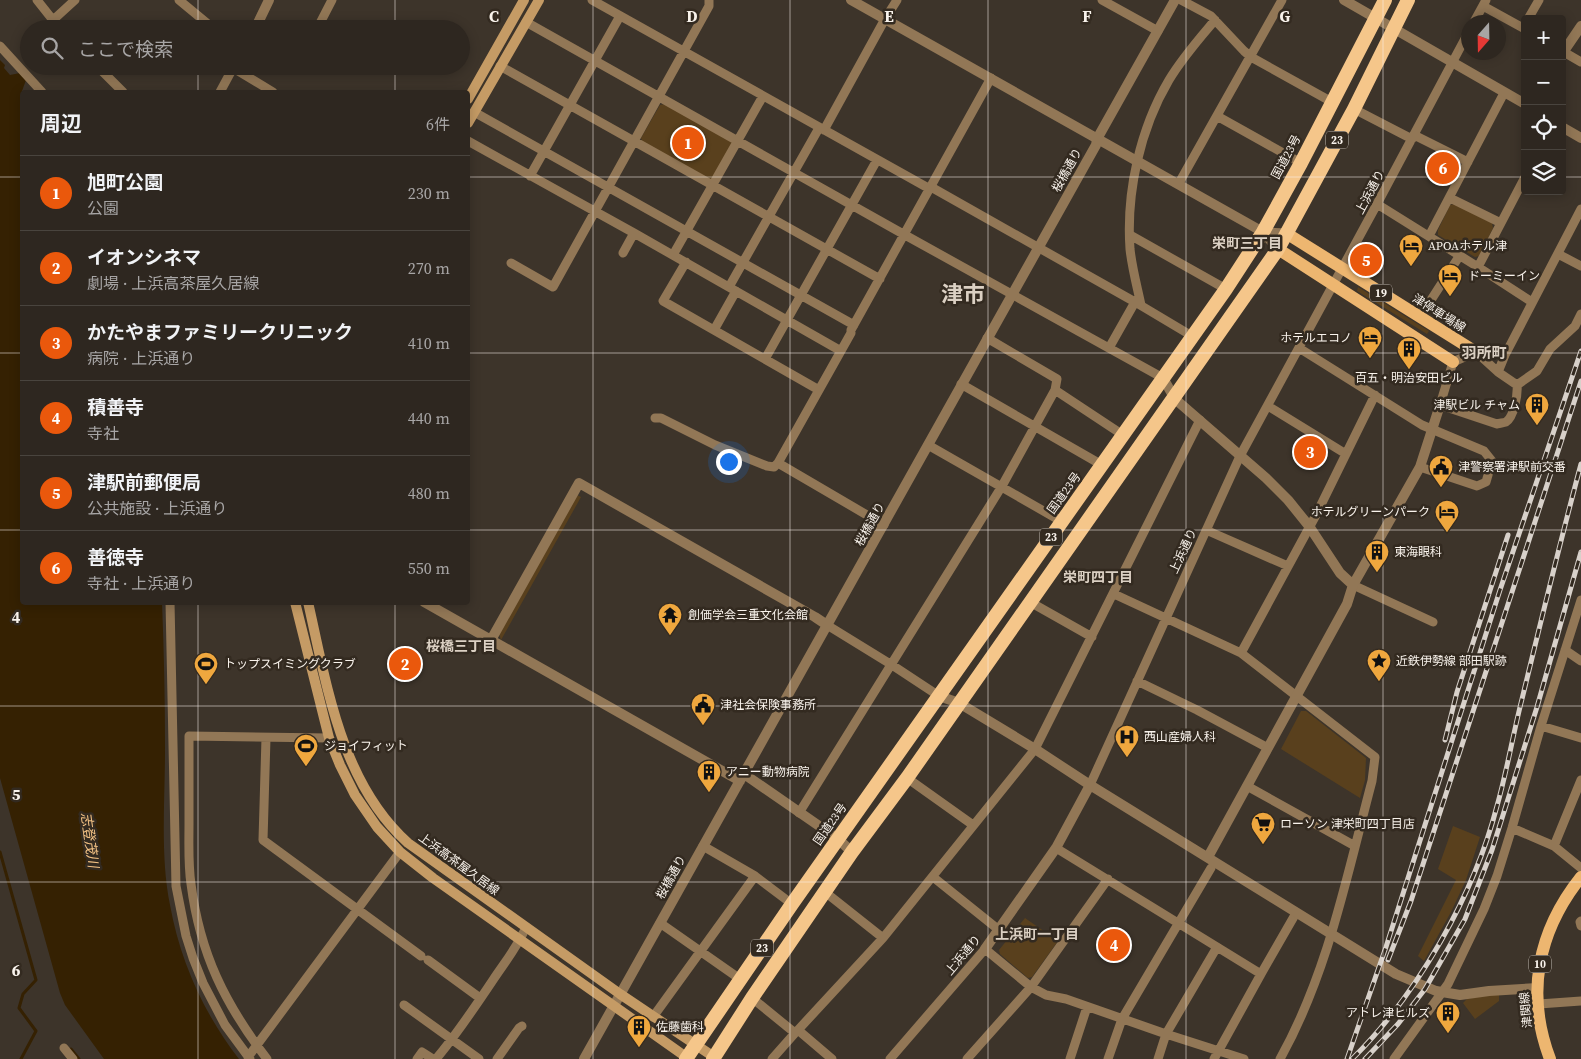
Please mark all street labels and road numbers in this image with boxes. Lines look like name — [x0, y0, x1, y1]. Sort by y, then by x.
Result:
street label: 国道23号 — [1268, 132, 1304, 182]
road number: 23 — [1326, 132, 1348, 148]
street label: 桜橋通り — [1048, 145, 1086, 195]
street label: 上浜通り — [1352, 167, 1388, 217]
road number: 19 — [1370, 284, 1392, 302]
street label: 津停車場線 — [1409, 290, 1469, 336]
street label: 国道23号 — [1043, 469, 1085, 517]
street label: 桜橋通り — [851, 499, 889, 549]
street label: 上浜通り — [1166, 526, 1200, 576]
road number: 23 — [1040, 528, 1062, 546]
street label: 国道23号 — [810, 800, 850, 848]
street label: 上浜高茶屋久居線 — [415, 829, 503, 899]
street label: 桜橋通り — [652, 852, 690, 902]
street label: 上浜通り — [941, 931, 985, 979]
road number: 23 — [751, 940, 773, 956]
road number: 10 — [1529, 956, 1551, 972]
street label: 津関線 — [1516, 991, 1536, 1029]

